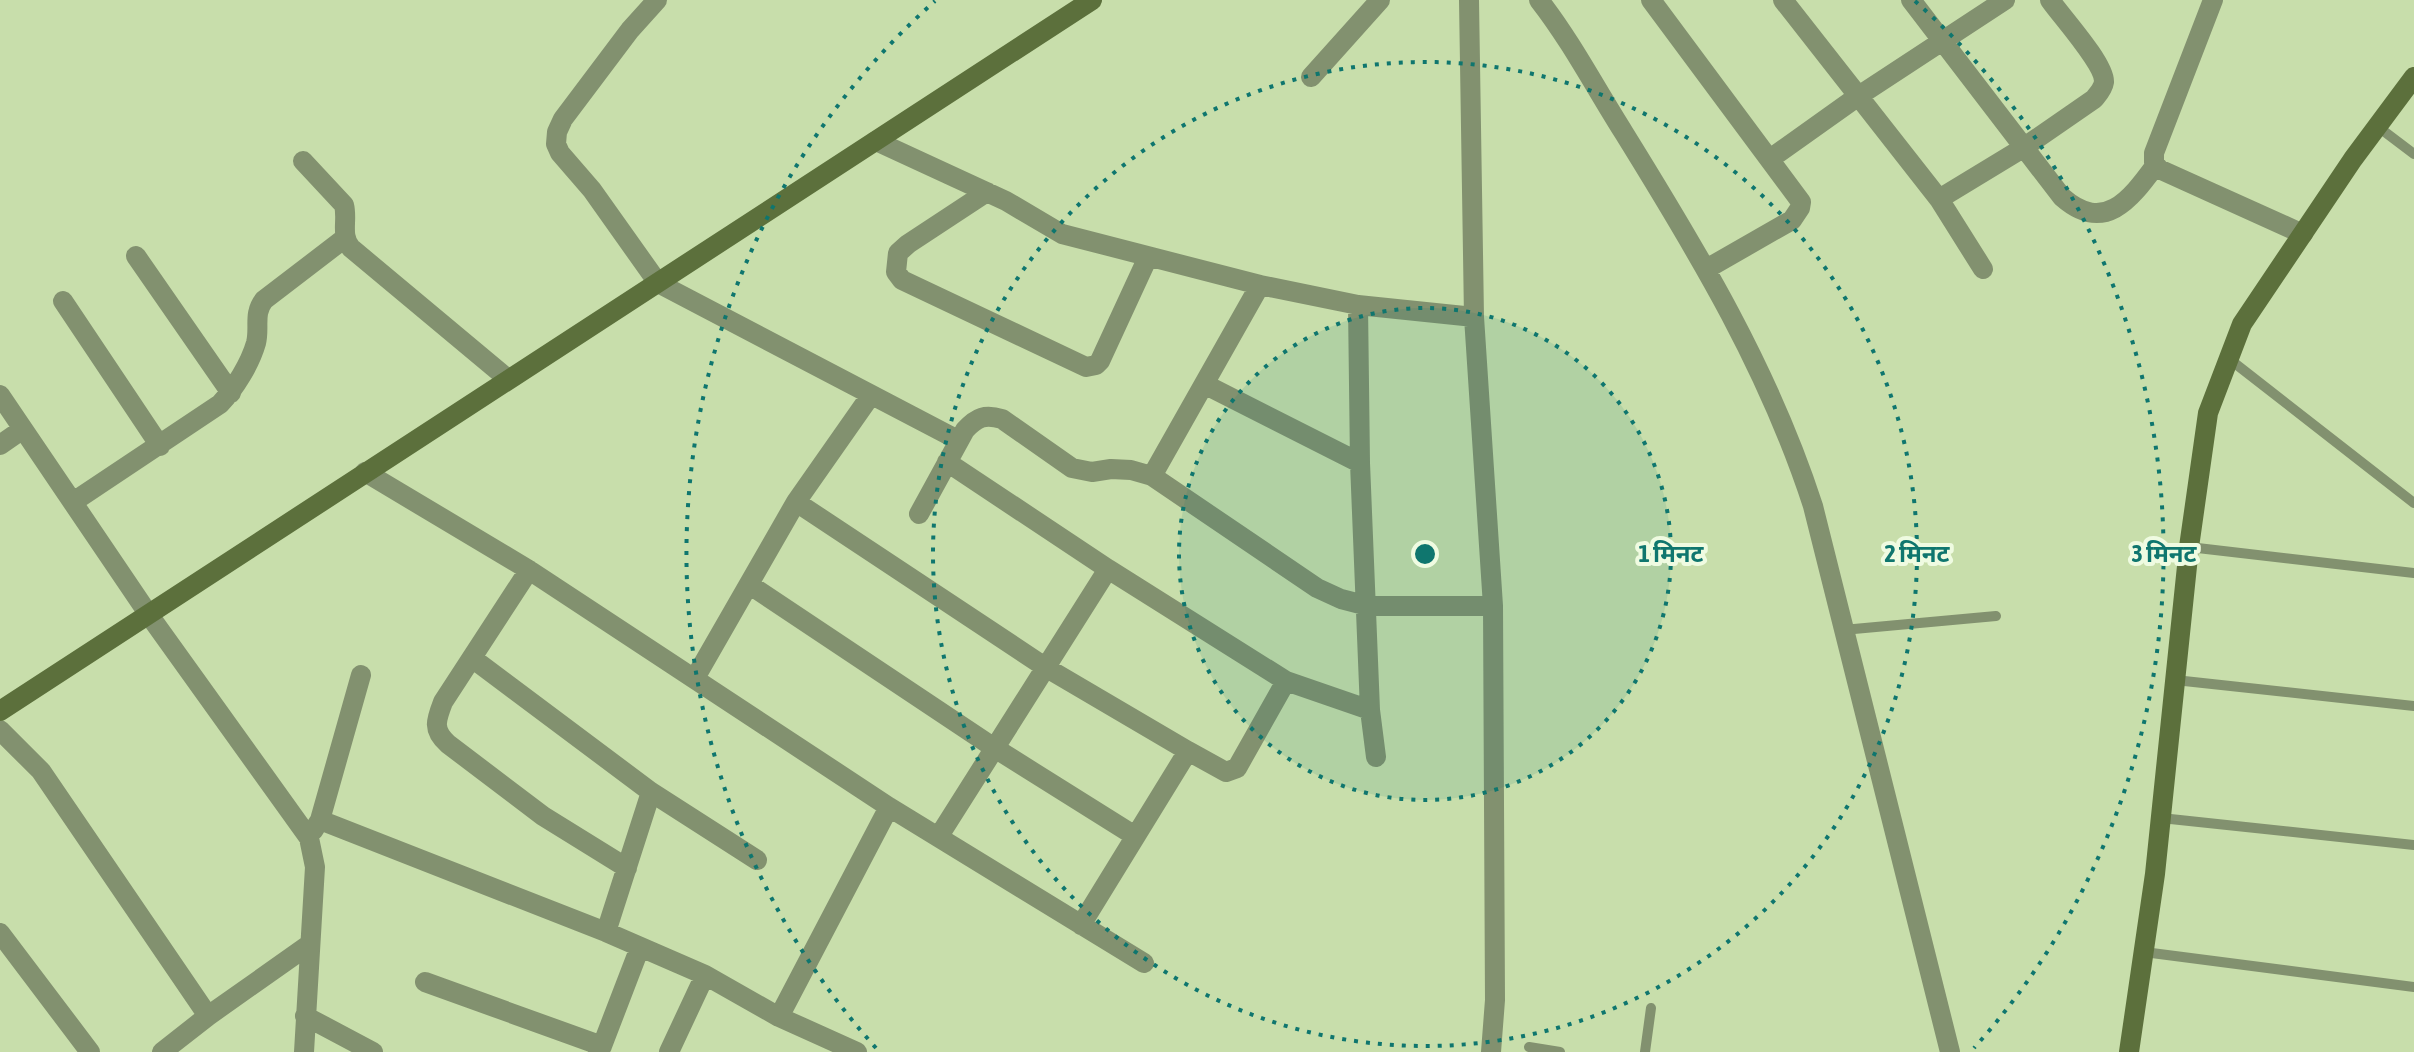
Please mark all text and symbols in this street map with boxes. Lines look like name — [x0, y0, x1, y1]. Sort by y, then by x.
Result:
centre of rings — [1411, 540, 1439, 568]
text: 1 मिनट — [1639, 540, 1705, 567]
text: 2 मिनट — [1885, 540, 1951, 567]
text: 3 मिनट — [2132, 540, 2198, 567]

